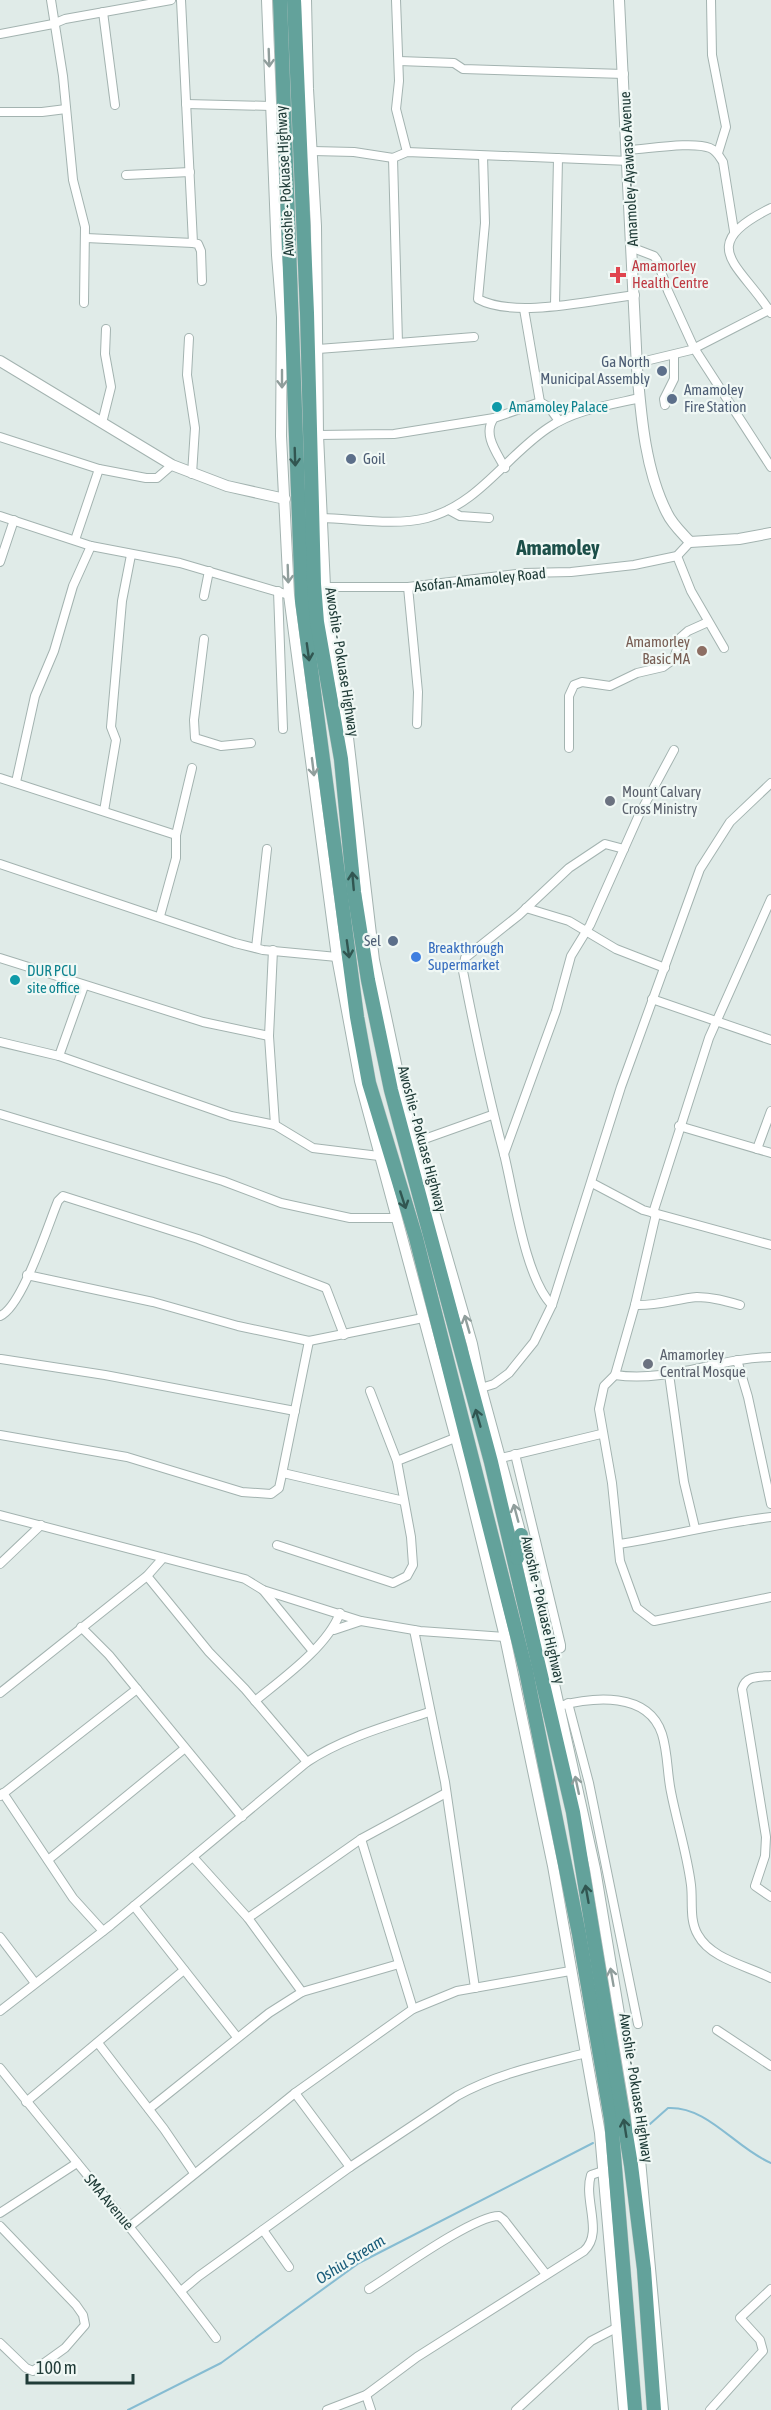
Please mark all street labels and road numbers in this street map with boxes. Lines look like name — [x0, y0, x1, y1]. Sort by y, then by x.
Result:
street label: Amamoley-Ayawaso Avenue — [616, 91, 641, 247]
street label: Awoshie - Pokuase Highway — [272, 105, 297, 257]
street label: Asofan-Amamoley Road — [413, 564, 547, 595]
street label: Awoshie - Pokuase Highway — [322, 586, 363, 738]
street label: Awoshie - Pokuase Highway — [395, 1064, 450, 1214]
street label: Awoshie - Pokuase Highway — [518, 1534, 569, 1685]
street label: Awoshie - Pokuase Highway — [616, 2012, 657, 2164]
street label: SMA Avenue — [81, 2170, 138, 2233]

